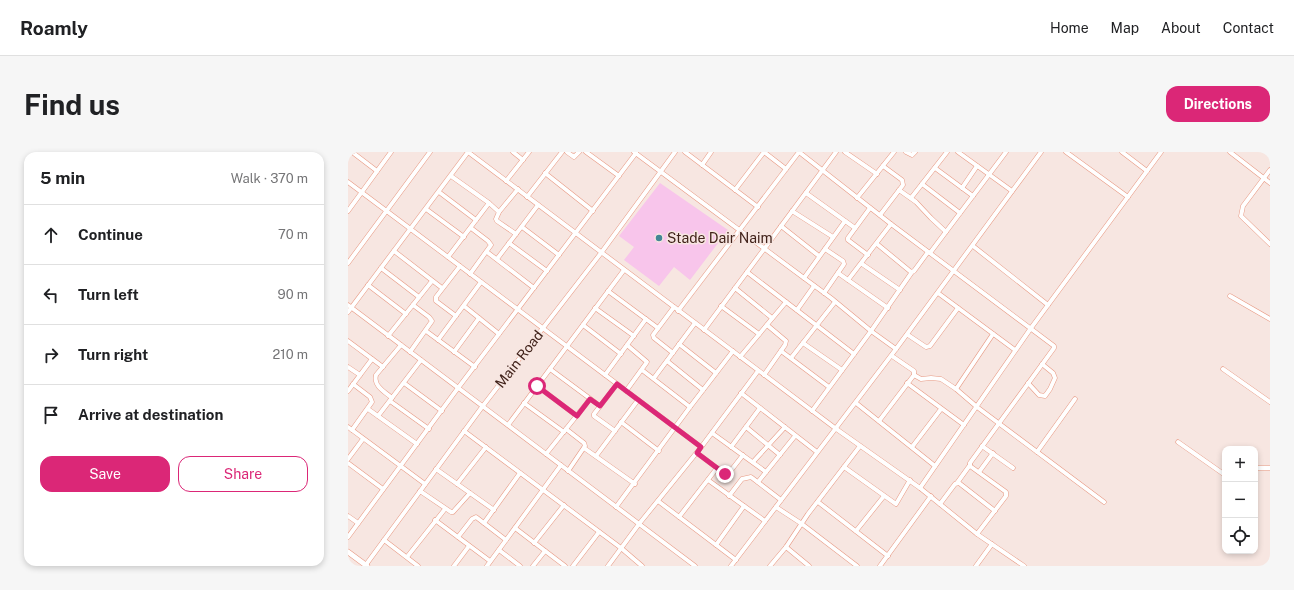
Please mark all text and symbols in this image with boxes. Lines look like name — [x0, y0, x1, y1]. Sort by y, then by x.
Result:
text: Roamly — [20, 17, 88, 39]
text: Home — [1050, 20, 1089, 36]
text: Map — [1111, 20, 1139, 36]
text: About — [1161, 20, 1201, 36]
text: Contact — [1223, 20, 1274, 36]
button: Directions — [1166, 86, 1270, 122]
text: Find us — [24, 88, 120, 121]
text: 5 min — [40, 168, 85, 188]
text: Walk · 370 m — [231, 171, 308, 186]
icon: ahead — [40, 224, 62, 246]
text: Continue — [78, 226, 143, 243]
text: 70 m — [278, 227, 308, 242]
place label: Stade Dair Naim — [667, 230, 773, 246]
marker: Stade Dair Naim — [654, 233, 664, 243]
icon: left — [40, 284, 62, 306]
text: Turn left — [78, 286, 139, 303]
text: 90 m — [278, 287, 308, 302]
street label: Main Road — [492, 327, 546, 391]
icon: right — [40, 344, 62, 366]
text: Turn right — [78, 346, 148, 363]
text: 210 m — [273, 347, 308, 362]
route start — [528, 377, 546, 395]
icon: arrive — [40, 404, 62, 426]
text: Arrive at destination — [78, 406, 223, 423]
map controls — [1222, 446, 1258, 554]
button: + — [1222, 446, 1258, 482]
button: Save — [40, 456, 170, 492]
button: Share — [178, 456, 308, 492]
route end — [716, 465, 734, 483]
button: − — [1222, 482, 1258, 518]
button: locate — [1222, 518, 1258, 554]

